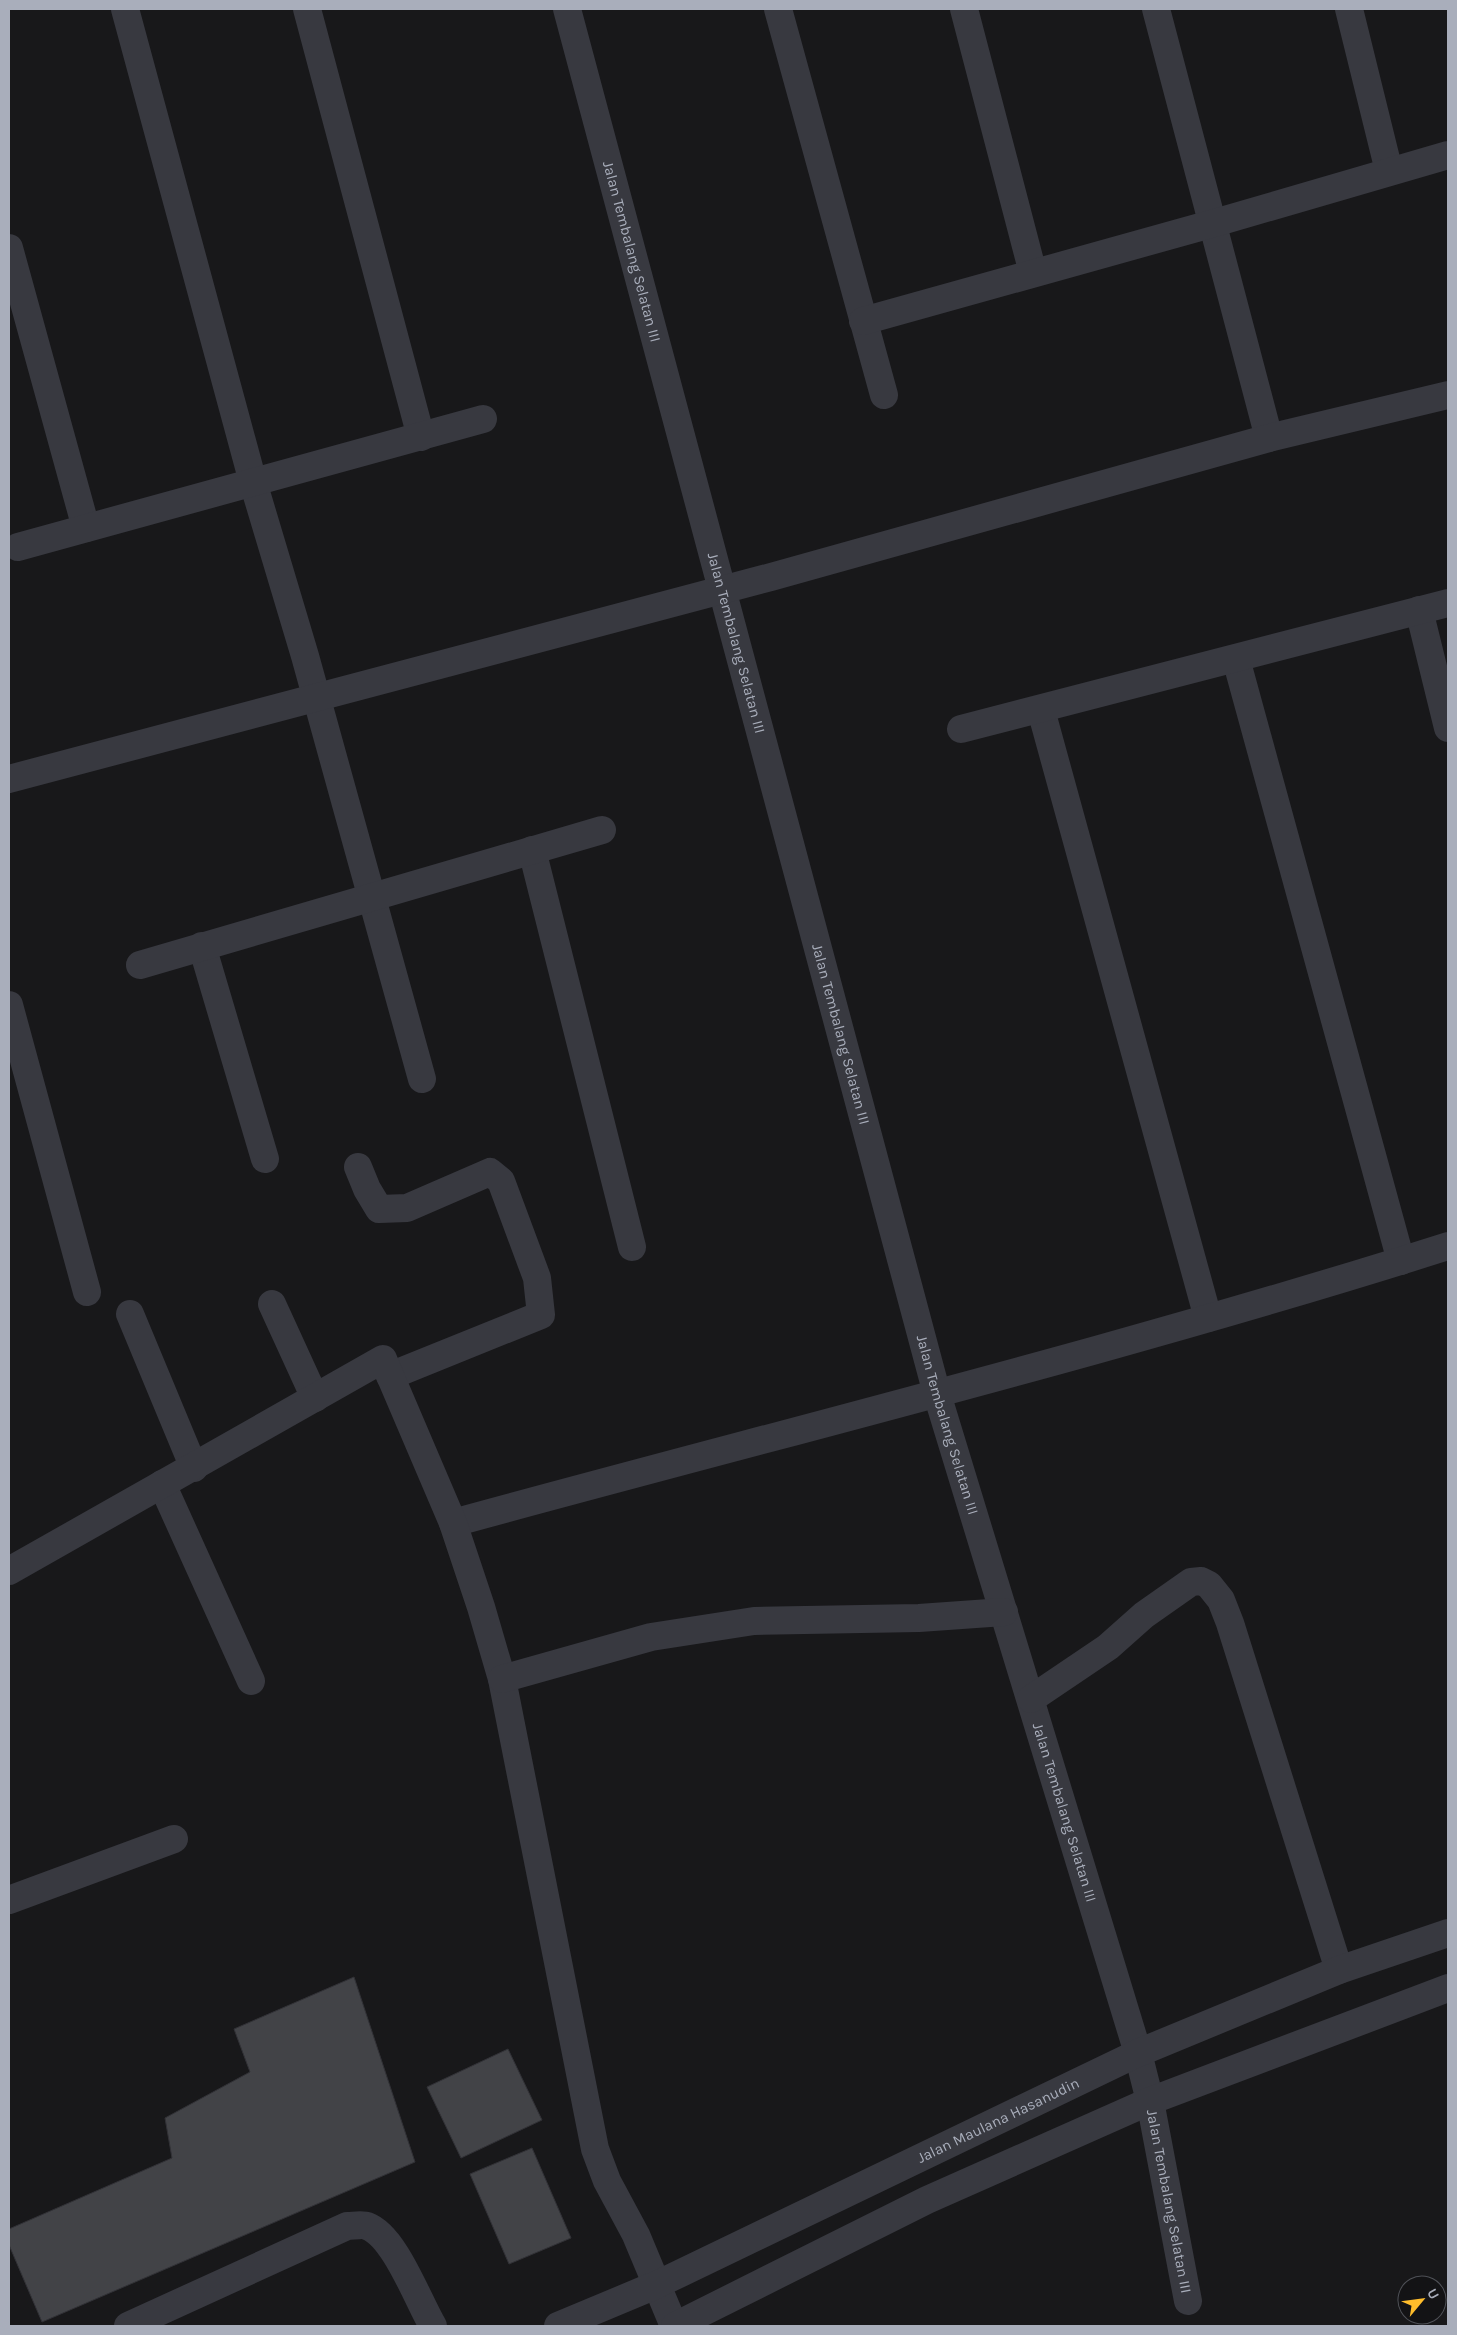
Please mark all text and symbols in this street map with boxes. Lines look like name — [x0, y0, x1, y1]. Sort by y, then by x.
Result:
street label: Jalan Tembalang Selatan III — [599, 159, 665, 344]
street label: Jalan Tembalang Selatan III — [704, 550, 769, 735]
street label: Jalan Tembalang Selatan III — [808, 942, 874, 1127]
street label: Jalan Tembalang Selatan III — [913, 1333, 982, 1517]
street label: Jalan Tembalang Selatan III — [1029, 1720, 1100, 1904]
street label: Jalan Maulana Hasanudin — [914, 2074, 1082, 2167]
street label: Jalan Tembalang Selatan III — [1143, 2108, 1195, 2295]
north arrow — [1397, 2275, 1447, 2325]
text: U — [1423, 2286, 1443, 2302]

